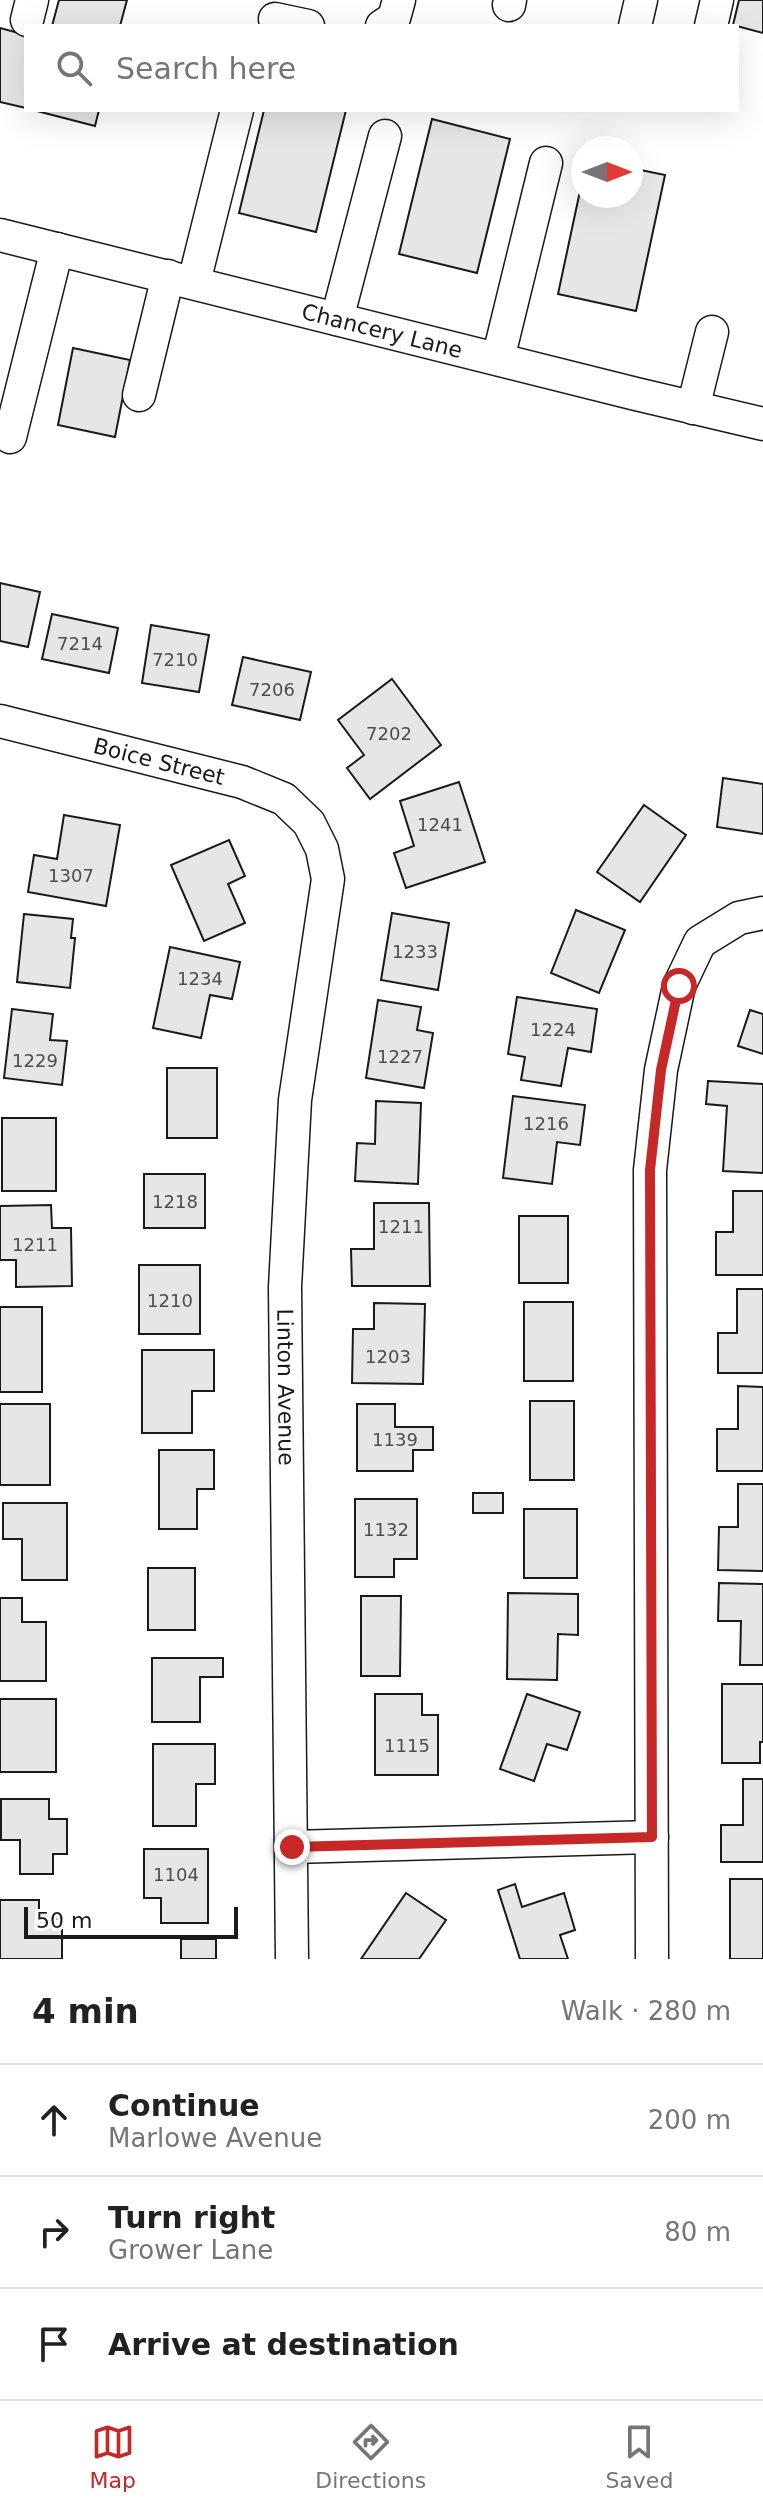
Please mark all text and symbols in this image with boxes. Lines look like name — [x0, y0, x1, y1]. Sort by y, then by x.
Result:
search box — [24, 24, 739, 112]
icon: search — [52, 46, 96, 90]
text: Search here — [116, 51, 296, 86]
north arrow — [571, 136, 643, 208]
street label: Chancery Lane — [299, 298, 465, 363]
house number: 7214 — [57, 633, 103, 654]
house number: 7210 — [152, 649, 198, 670]
house number: 7206 — [249, 679, 295, 700]
house number: 7202 — [366, 723, 412, 744]
street label: Boice Street — [91, 733, 228, 790]
house number: 1241 — [417, 814, 463, 835]
house number: 1307 — [48, 865, 94, 886]
house number: 1233 — [392, 941, 438, 962]
house number: 1234 — [177, 968, 223, 989]
route start — [661, 968, 697, 1004]
house number: 1224 — [530, 1019, 576, 1040]
house number: 1227 — [377, 1046, 423, 1067]
house number: 1229 — [12, 1050, 58, 1071]
house number: 1216 — [523, 1113, 569, 1134]
house number: 1218 — [152, 1191, 198, 1212]
house number: 1211 — [378, 1216, 424, 1237]
house number: 1211 — [12, 1234, 58, 1255]
house number: 1210 — [147, 1290, 193, 1311]
street label: Linton Avenue — [273, 1308, 299, 1466]
house number: 1203 — [365, 1346, 411, 1367]
house number: 1139 — [372, 1429, 418, 1450]
house number: 1132 — [363, 1519, 409, 1540]
house number: 1115 — [384, 1735, 430, 1756]
route end — [274, 1829, 310, 1865]
house number: 1104 — [153, 1864, 199, 1885]
scale bar — [24, 1903, 238, 1939]
text: 50 m — [36, 1908, 92, 1933]
text: 4 min — [32, 1991, 139, 2031]
text: Walk · 280 m — [561, 1996, 731, 2026]
text: Continue — [108, 2088, 260, 2123]
icon: ahead — [32, 2098, 76, 2142]
text: 200 m — [648, 2105, 731, 2135]
text: Marlowe Avenue — [108, 2123, 322, 2153]
text: Turn right — [108, 2200, 275, 2235]
icon: right — [32, 2210, 76, 2254]
text: 80 m — [664, 2217, 731, 2247]
text: Grower Lane — [108, 2235, 273, 2265]
icon: arrive — [32, 2322, 76, 2366]
text: Arrive at destination — [108, 2327, 459, 2362]
tab: Map — [90, 2420, 136, 2493]
tab: Directions — [315, 2420, 426, 2493]
tab: Saved — [605, 2420, 673, 2493]

